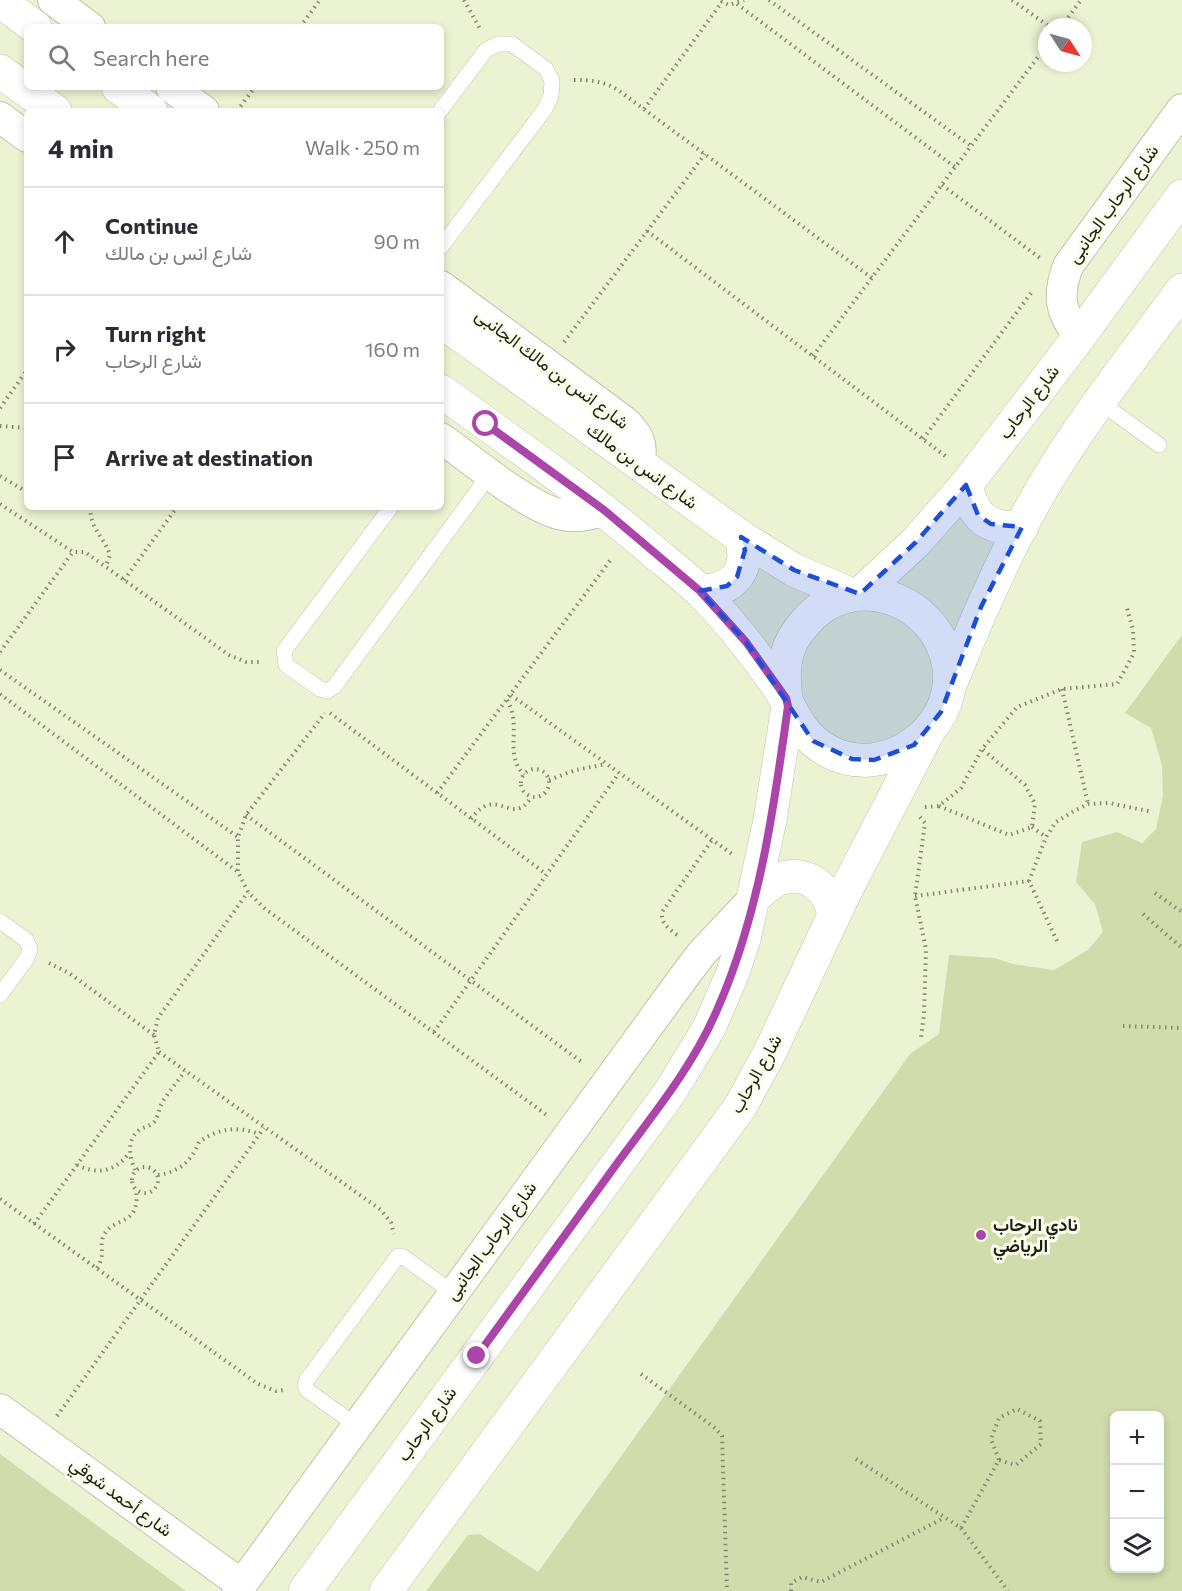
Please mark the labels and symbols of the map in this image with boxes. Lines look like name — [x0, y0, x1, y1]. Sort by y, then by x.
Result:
north arrow — [1038, 18, 1092, 72]
street label: شارع الرحاب الجانبى — [1062, 140, 1164, 268]
street label: شارع انس بن مالك الجانبى — [470, 303, 634, 435]
street label: شارع الرحاب — [993, 360, 1065, 444]
route start — [472, 410, 498, 436]
street label: شارع انس بن مالك — [581, 417, 703, 515]
street label: شارع الرحاب — [724, 1030, 788, 1118]
street label: شارع الرحاب الجانبى — [440, 1177, 542, 1305]
place label: نادي الرحاب الرياضي — [993, 1213, 1078, 1261]
marker: نادي الرحاب الرياضي — [974, 1228, 988, 1242]
route end — [463, 1342, 489, 1368]
street label: شارع الرحاب — [392, 1382, 462, 1466]
street label: شارع أحمد شوقي — [63, 1452, 177, 1545]

